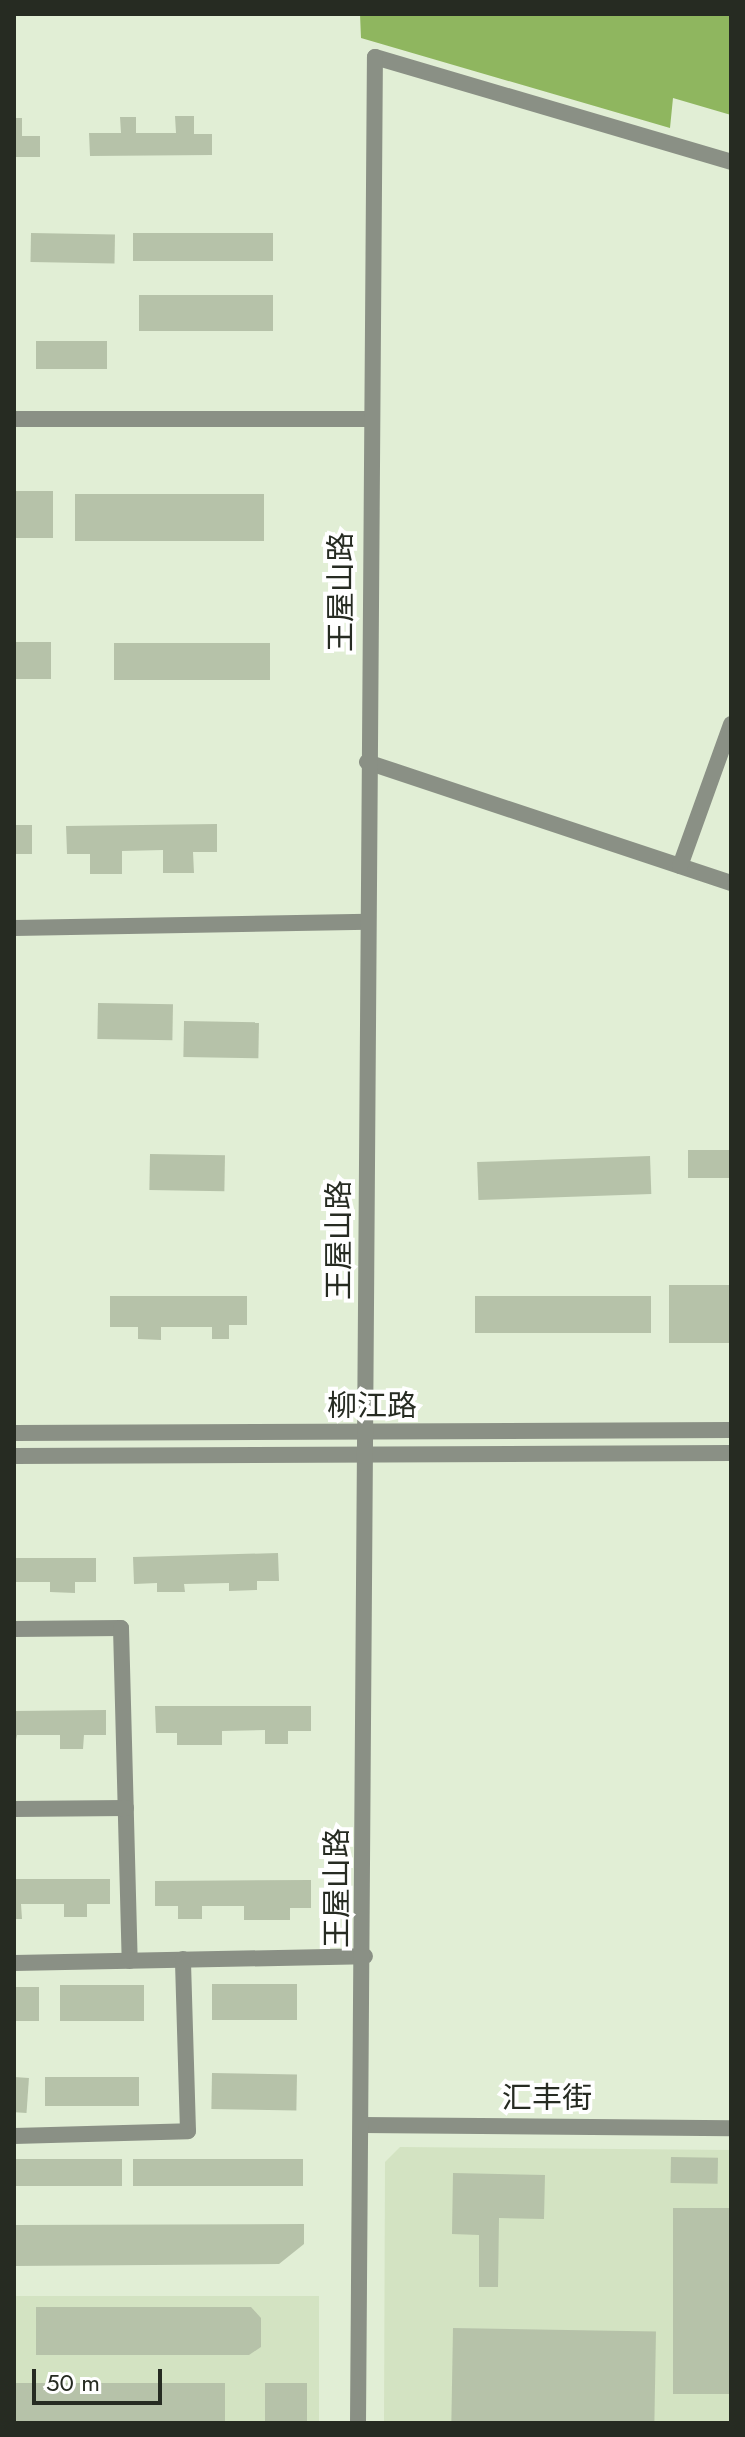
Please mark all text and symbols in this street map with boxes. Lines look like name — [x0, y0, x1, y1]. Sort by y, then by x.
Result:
street label: 王屋山路 — [323, 532, 359, 652]
street label: 王屋山路 — [321, 1180, 357, 1300]
street label: 柳江路 — [327, 1388, 417, 1424]
street label: 王屋山路 — [319, 1828, 355, 1948]
street label: 汇丰街 — [502, 2080, 592, 2116]
scale bar — [36, 2353, 166, 2403]
text: 50 m — [46, 2365, 100, 2400]

